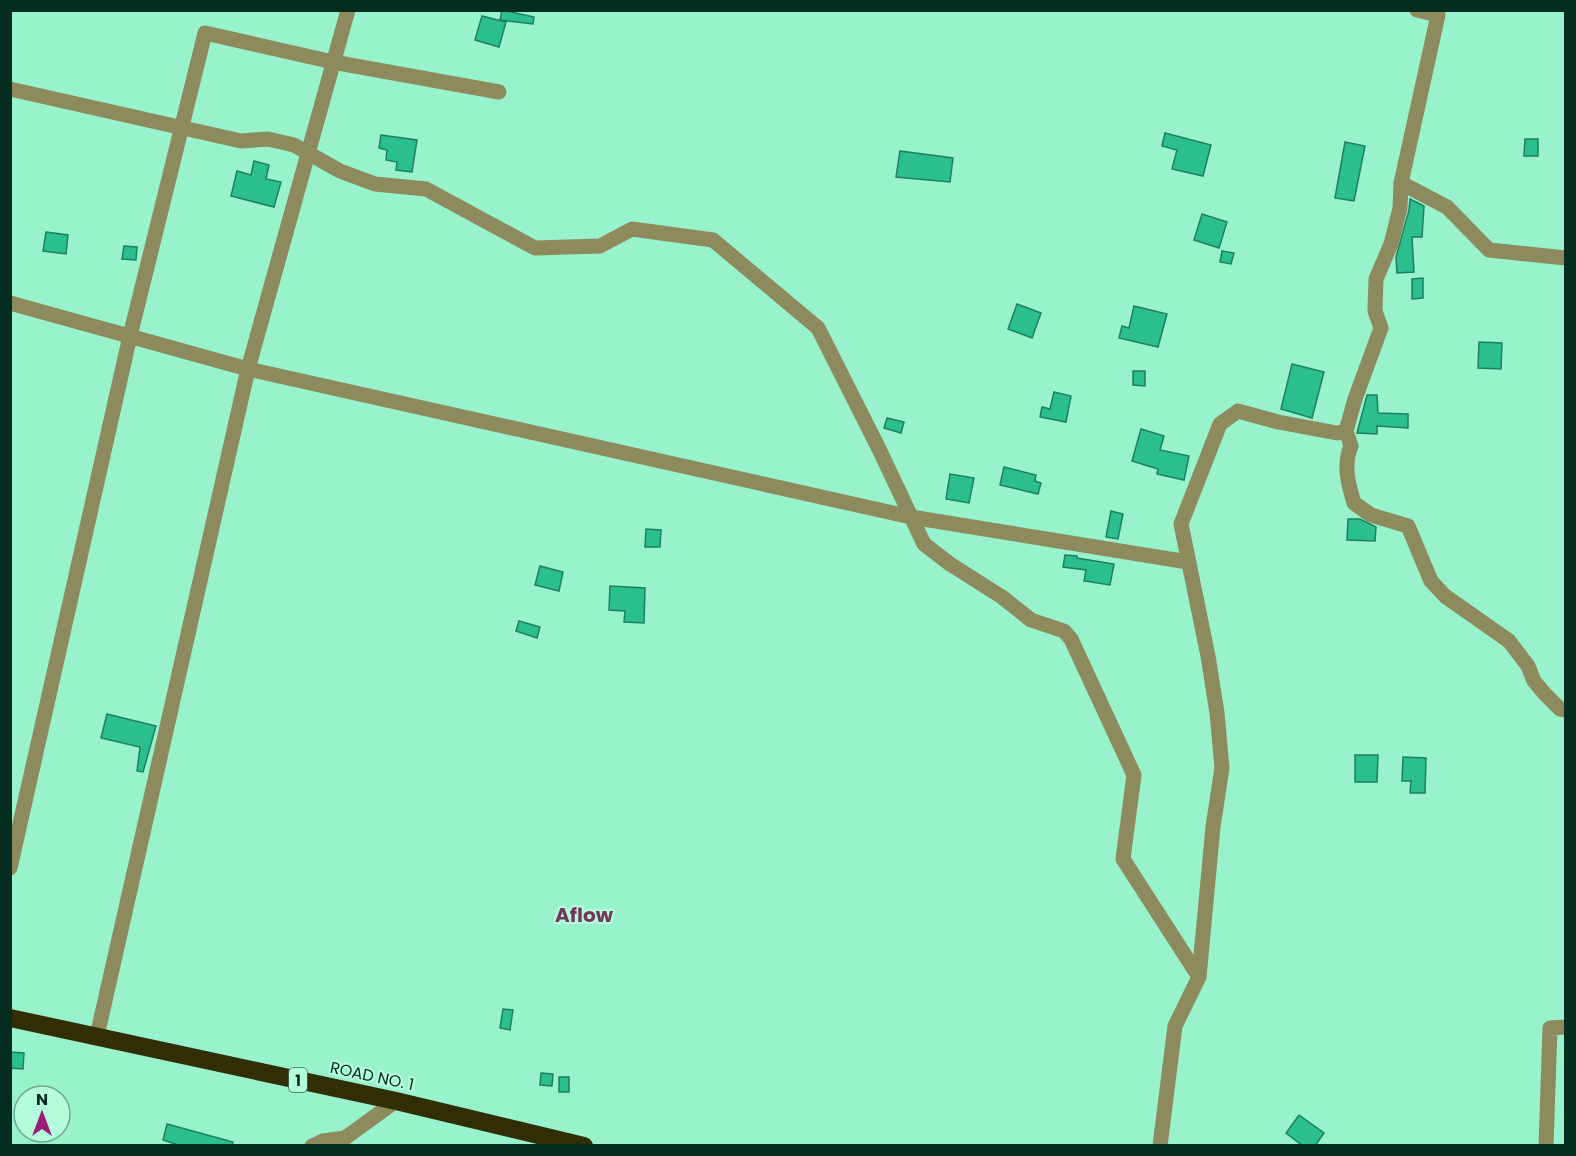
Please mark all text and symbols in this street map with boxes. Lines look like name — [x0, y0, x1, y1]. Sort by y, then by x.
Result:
district label: Aflow — [555, 901, 614, 929]
street label: ROAD NO. 1 — [328, 1056, 416, 1096]
road number: 1 — [289, 1068, 307, 1092]
north arrow — [12, 1084, 72, 1144]
text: N — [36, 1088, 48, 1111]

